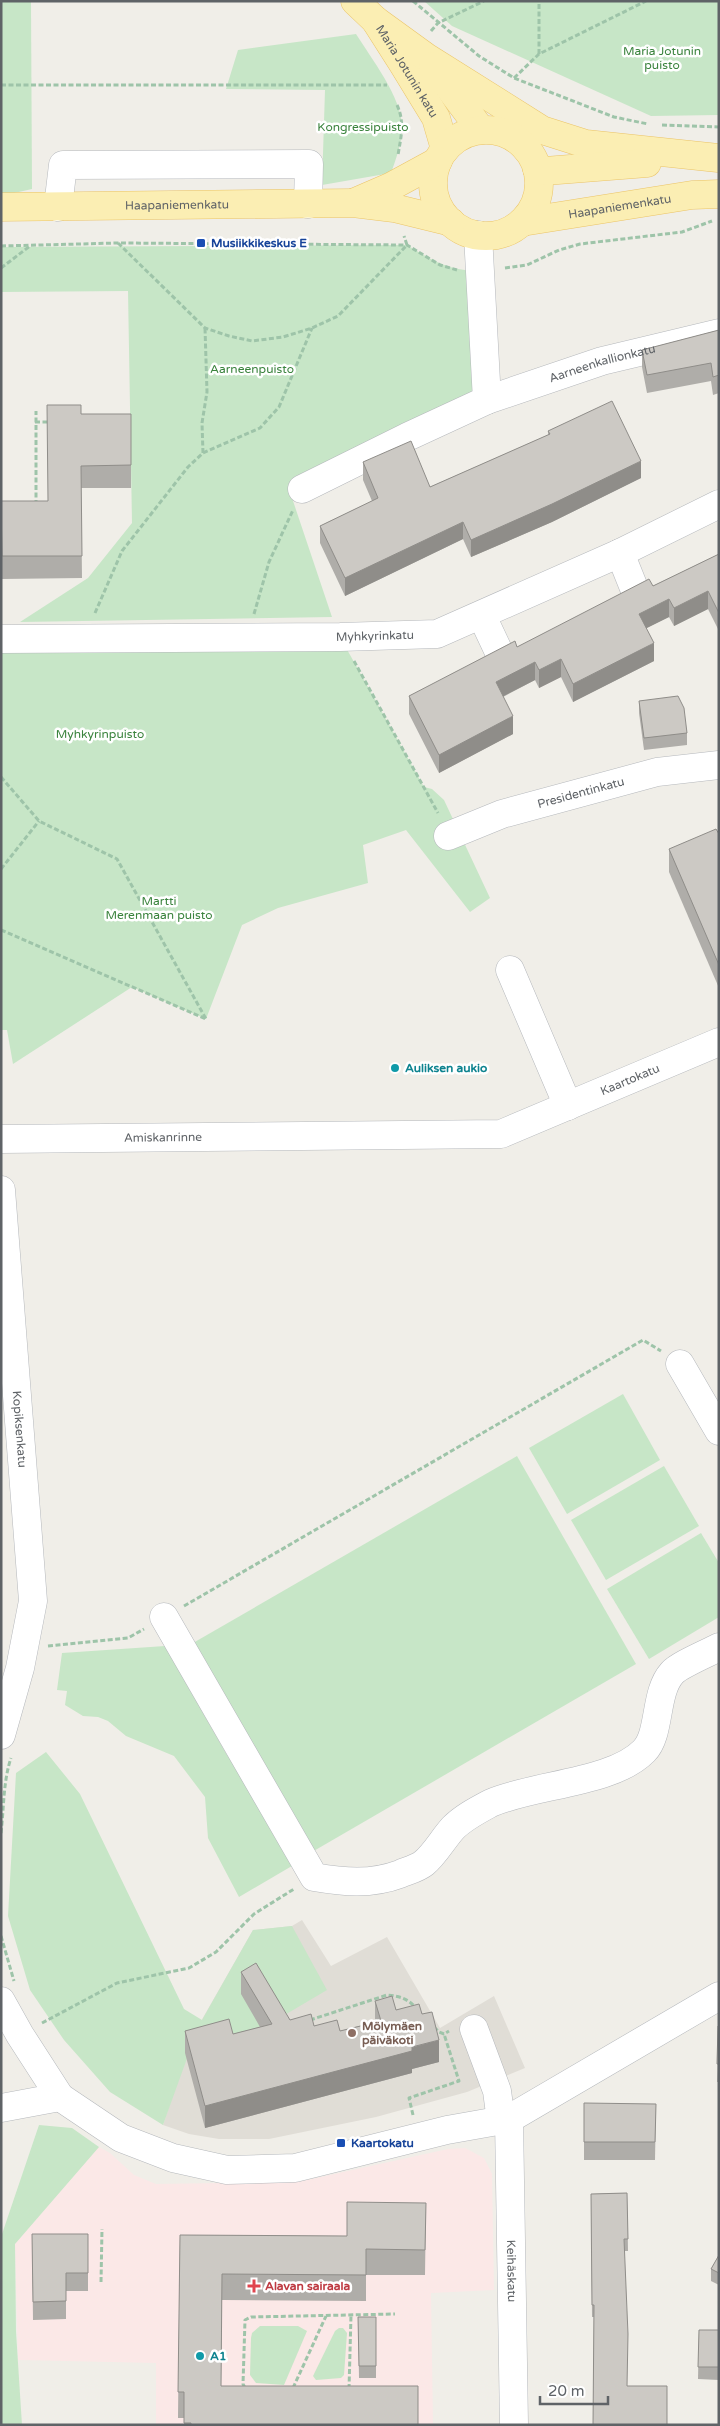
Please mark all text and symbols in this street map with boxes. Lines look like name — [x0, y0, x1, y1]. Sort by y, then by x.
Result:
street label: Maria Jotunin katu — [373, 22, 441, 120]
park label: Maria Jotunin puisto — [623, 44, 701, 72]
park label: Kongressipuisto — [317, 120, 409, 134]
street label: Haapaniemenkatu — [567, 191, 672, 222]
street label: Haapaniemenkatu — [125, 197, 229, 213]
place label: Musiikkikeskus E — [211, 236, 307, 250]
marker: Musiikkikeskus E — [195, 237, 207, 249]
street label: Aarneenkallionkatu — [547, 341, 657, 385]
park label: Aarneenpuisto — [210, 362, 294, 376]
street label: Myhkyrinkatu — [336, 628, 414, 644]
park label: Myhkyrinpuisto — [56, 727, 144, 741]
street label: Presidentinkatu — [536, 774, 626, 811]
park label: Martti Merenmaan puisto — [105, 894, 213, 922]
place label: Auliksen aukio — [405, 1061, 487, 1075]
street label: Kaartokatu — [598, 1061, 662, 1098]
marker: Auliksen aukio — [389, 1062, 401, 1074]
street label: Amiskanrinne — [124, 1130, 202, 1145]
street label: Kopiksenkatu — [10, 1390, 30, 1468]
place label: Mölymäen päiväkoti — [362, 2019, 422, 2048]
marker: Mölymäen päiväkoti — [346, 2027, 358, 2039]
place label: Kaartokatu — [351, 2136, 414, 2150]
marker: Kaartokatu — [335, 2137, 347, 2149]
street label: Keihäskatu — [504, 2240, 519, 2302]
marker: Alavan sairaala — [247, 2279, 261, 2293]
place label: Alavan sairaala — [265, 2279, 351, 2293]
place label: A1 — [210, 2349, 227, 2363]
marker: A1 — [194, 2350, 206, 2362]
scale bar — [540, 2374, 608, 2406]
text: 20 m — [548, 2382, 585, 2400]

